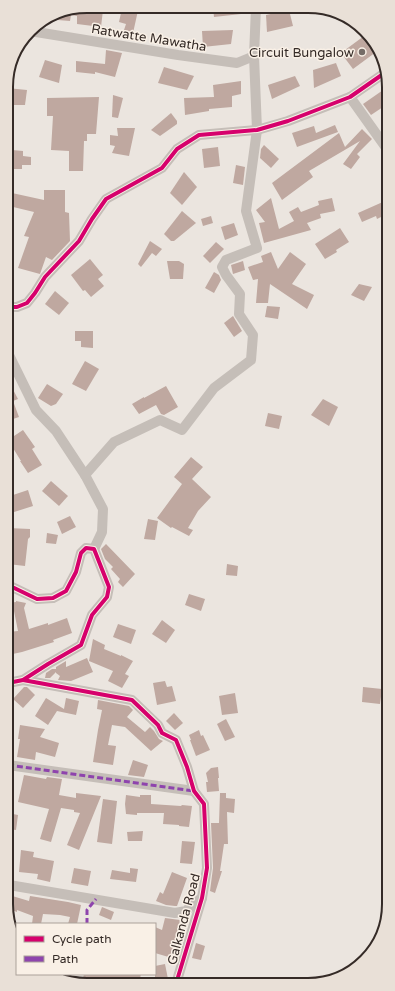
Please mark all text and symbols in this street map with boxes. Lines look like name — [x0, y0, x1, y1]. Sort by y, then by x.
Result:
street label: Ratwatte Mawatha — [90, 21, 208, 55]
place label: Circuit Bungalow — [249, 45, 354, 61]
marker: Circuit Bungalow — [357, 47, 367, 57]
street label: Galkanda Road — [164, 872, 204, 967]
legend — [16, 923, 156, 975]
text: Cycle path — [52, 932, 111, 946]
text: Path — [52, 952, 78, 966]

